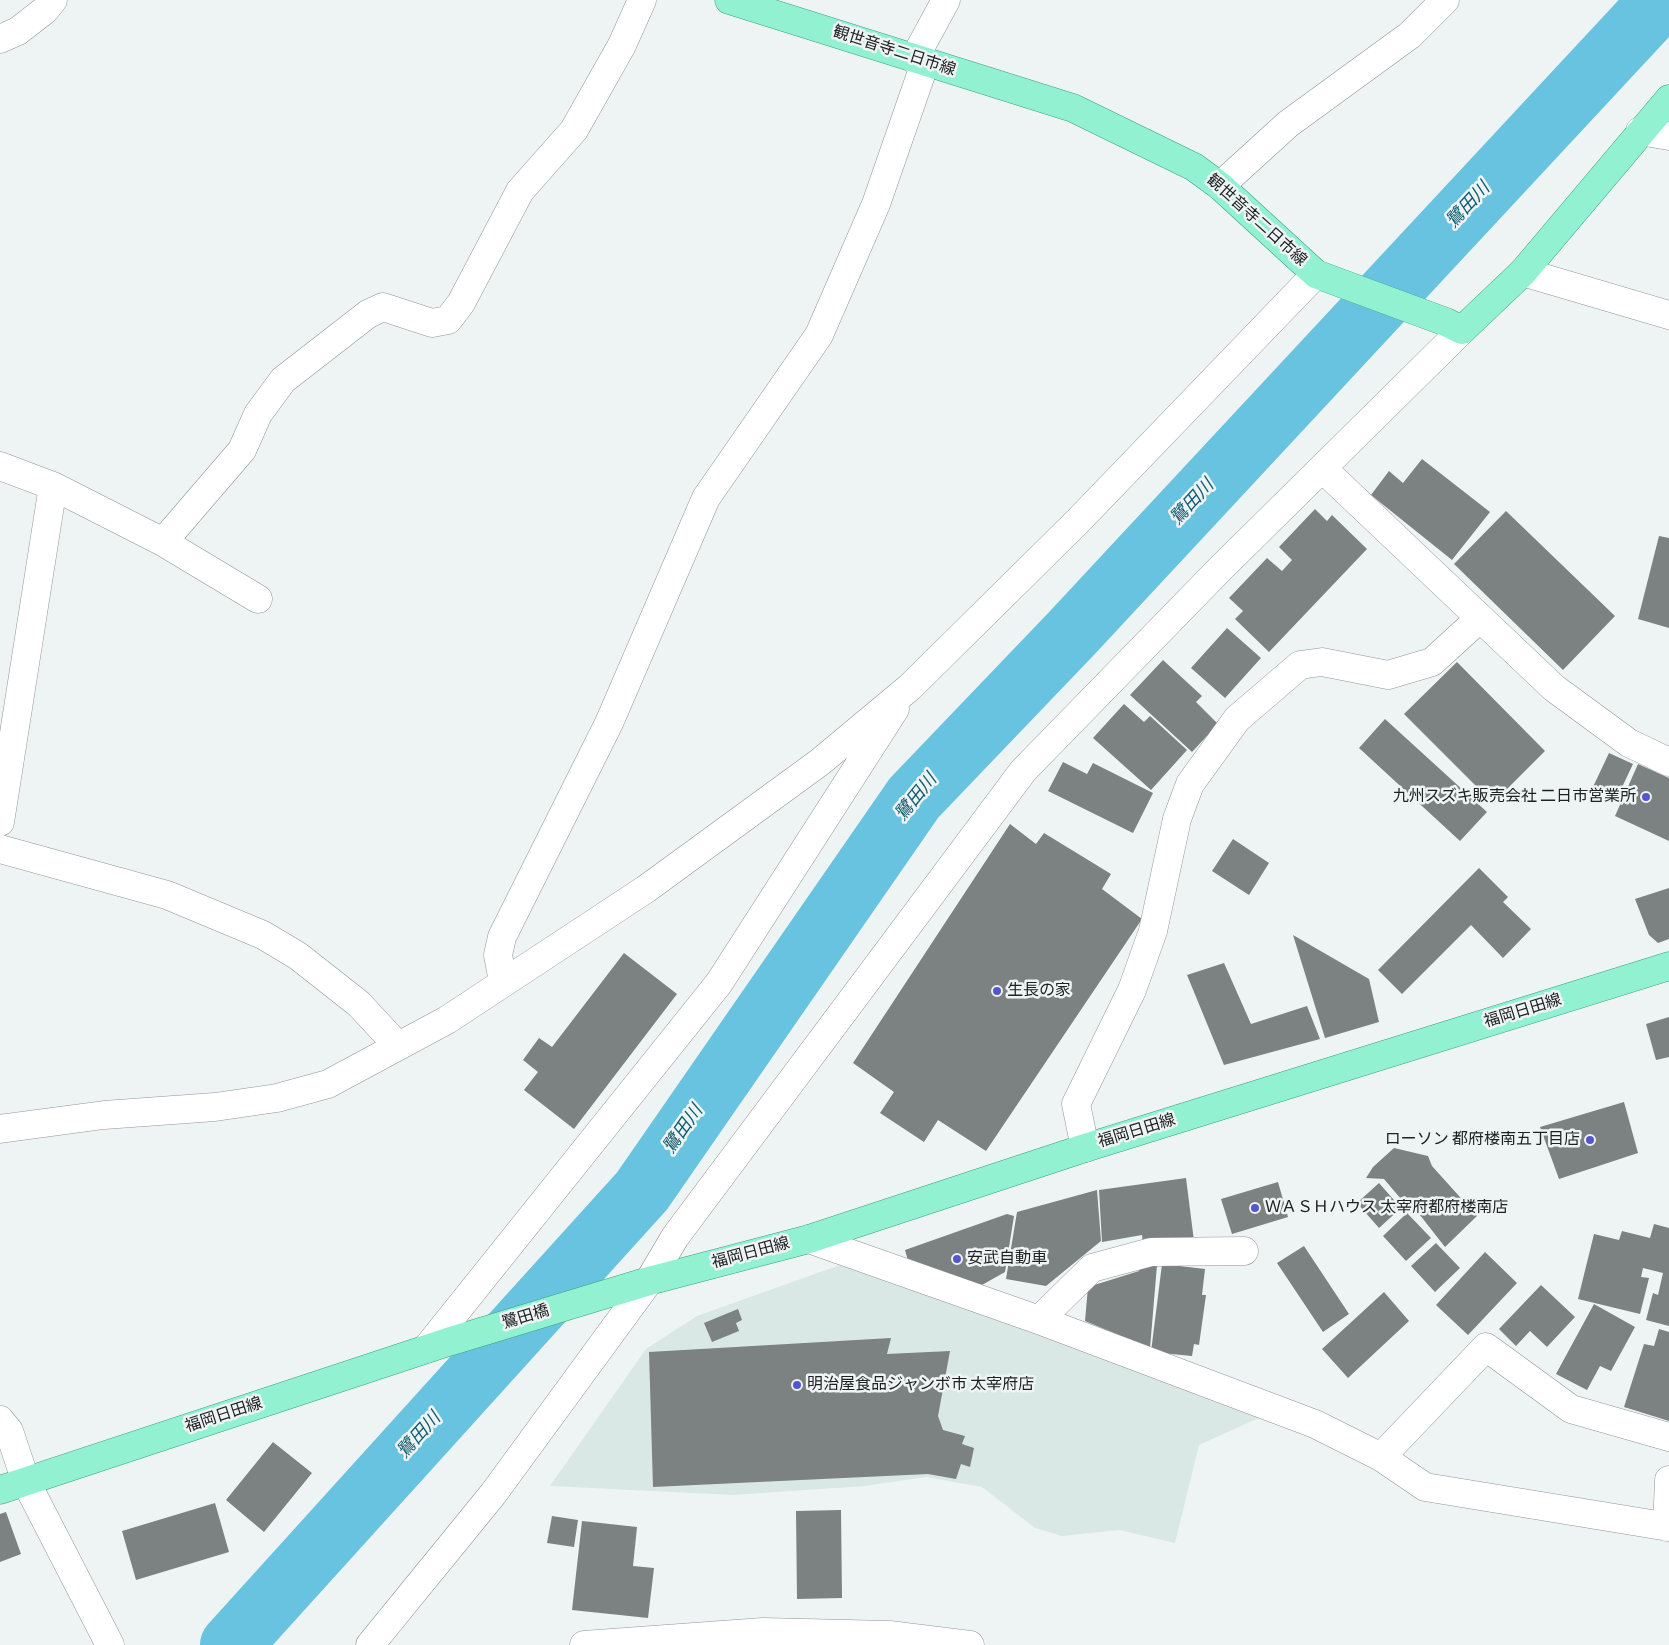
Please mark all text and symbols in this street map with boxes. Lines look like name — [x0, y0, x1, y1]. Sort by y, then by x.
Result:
street label: 観世音寺二日市線 — [830, 23, 958, 81]
street label: 観世音寺二日市線 — [1202, 171, 1310, 271]
water label: 鷺田川 — [1443, 179, 1495, 233]
water label: 鷺田川 — [1167, 476, 1219, 530]
water label: 鷺田川 — [892, 770, 942, 826]
place label: 九州スズキ販売会社 二日市営業所 — [1393, 787, 1636, 807]
marker: 九州スズキ販売会社 二日市営業所 — [1640, 791, 1652, 803]
place label: 生長の家 — [1007, 981, 1071, 1001]
marker: 生長の家 — [991, 985, 1003, 997]
street label: 福岡日田線 — [1482, 991, 1564, 1033]
water label: 鷺田川 — [660, 1102, 708, 1158]
street label: 福岡日田線 — [1096, 1111, 1178, 1153]
place label: ローソン 都府楼南五丁目店 — [1385, 1130, 1580, 1150]
marker: ローソン 都府楼南五丁目店 — [1584, 1134, 1596, 1146]
place label: ＷＡＳＨハウス 太宰府都府楼南店 — [1265, 1198, 1508, 1218]
marker: ＷＡＳＨハウス 太宰府都府楼南店 — [1249, 1202, 1261, 1214]
street label: 福岡日田線 — [710, 1234, 792, 1274]
place label: 安武自動車 — [967, 1249, 1047, 1269]
marker: 安武自動車 — [951, 1253, 963, 1265]
street label: 鷺田橋 — [500, 1302, 552, 1334]
place label: 明治屋食品ジャンボ市 太宰府店 — [807, 1375, 1034, 1395]
marker: 明治屋食品ジャンボ市 太宰府店 — [791, 1379, 803, 1391]
street label: 福岡日田線 — [183, 1395, 265, 1437]
water label: 鷺田川 — [394, 1409, 446, 1463]

